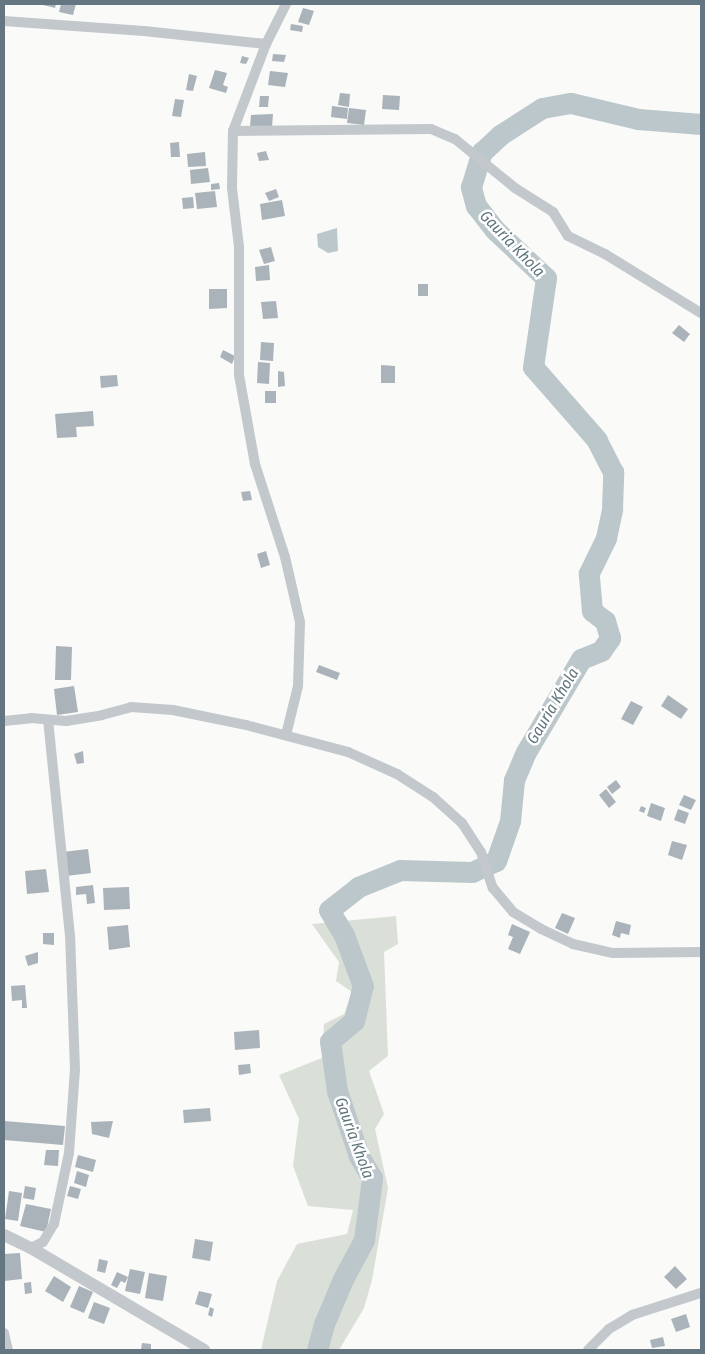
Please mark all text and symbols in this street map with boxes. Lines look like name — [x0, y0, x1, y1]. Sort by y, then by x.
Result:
water label: Gauria Khola — [476, 207, 548, 281]
water label: Gauria Khola — [523, 665, 583, 747]
water label: Gauria Khola — [330, 1095, 378, 1181]

